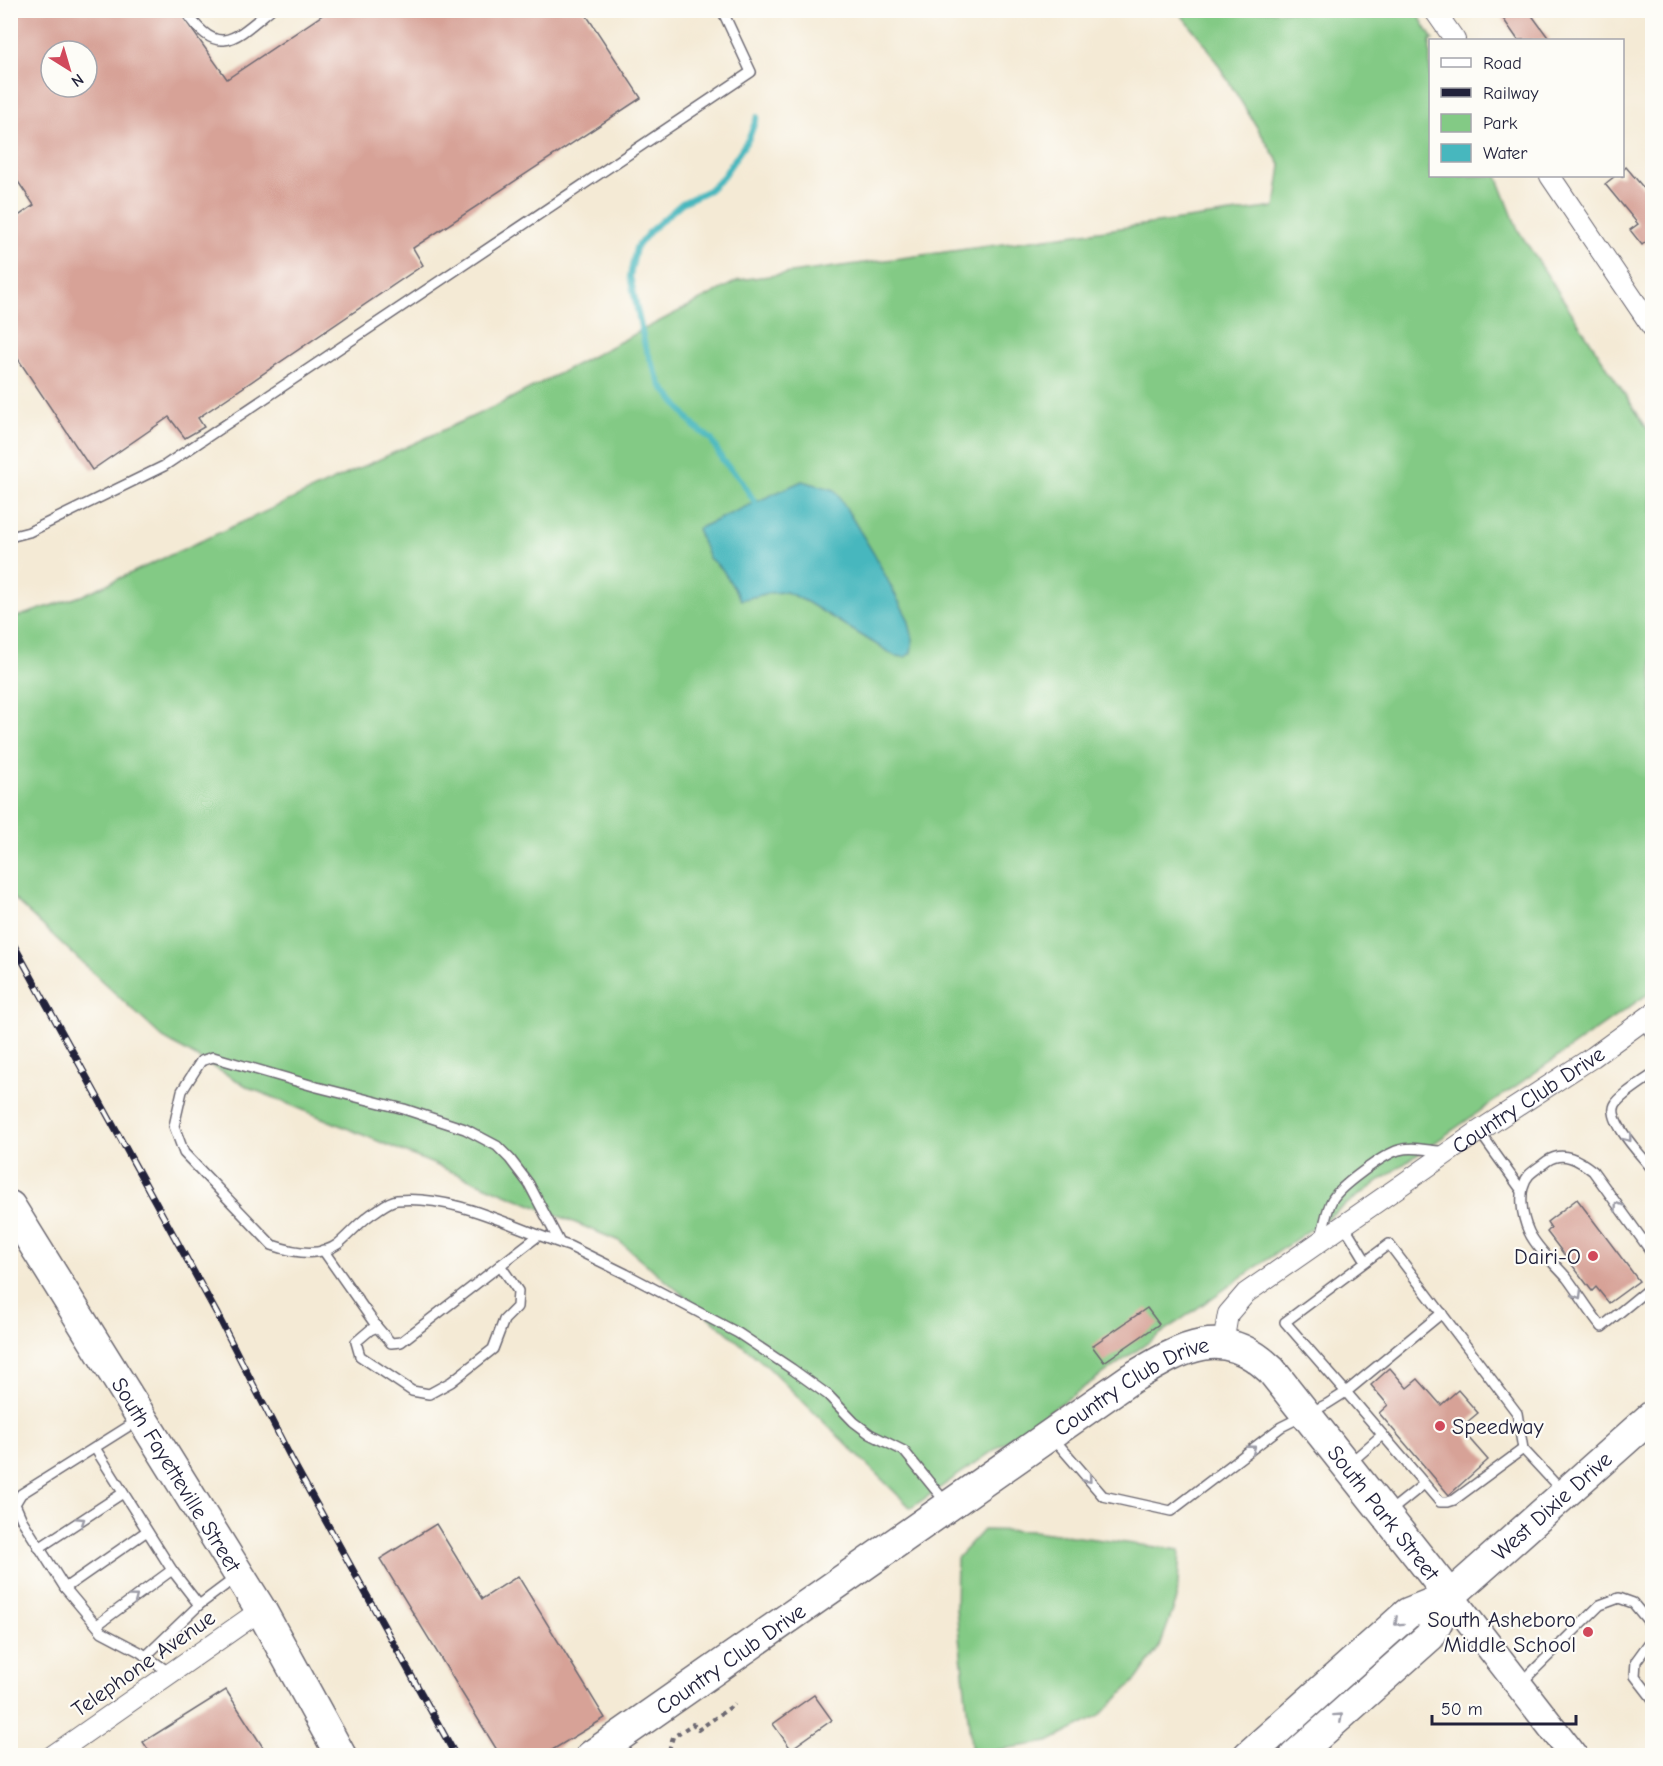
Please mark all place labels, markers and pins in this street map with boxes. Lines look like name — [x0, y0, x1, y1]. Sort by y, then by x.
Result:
place label: Dairi-O — [1514, 1244, 1581, 1270]
marker: Dairi-O — [1586, 1249, 1600, 1263]
place label: Speedway — [1452, 1414, 1544, 1440]
marker: Speedway — [1433, 1419, 1447, 1433]
place label: South Asheboro Middle School — [1427, 1607, 1576, 1658]
marker: South Asheboro Middle School — [1581, 1625, 1595, 1639]

